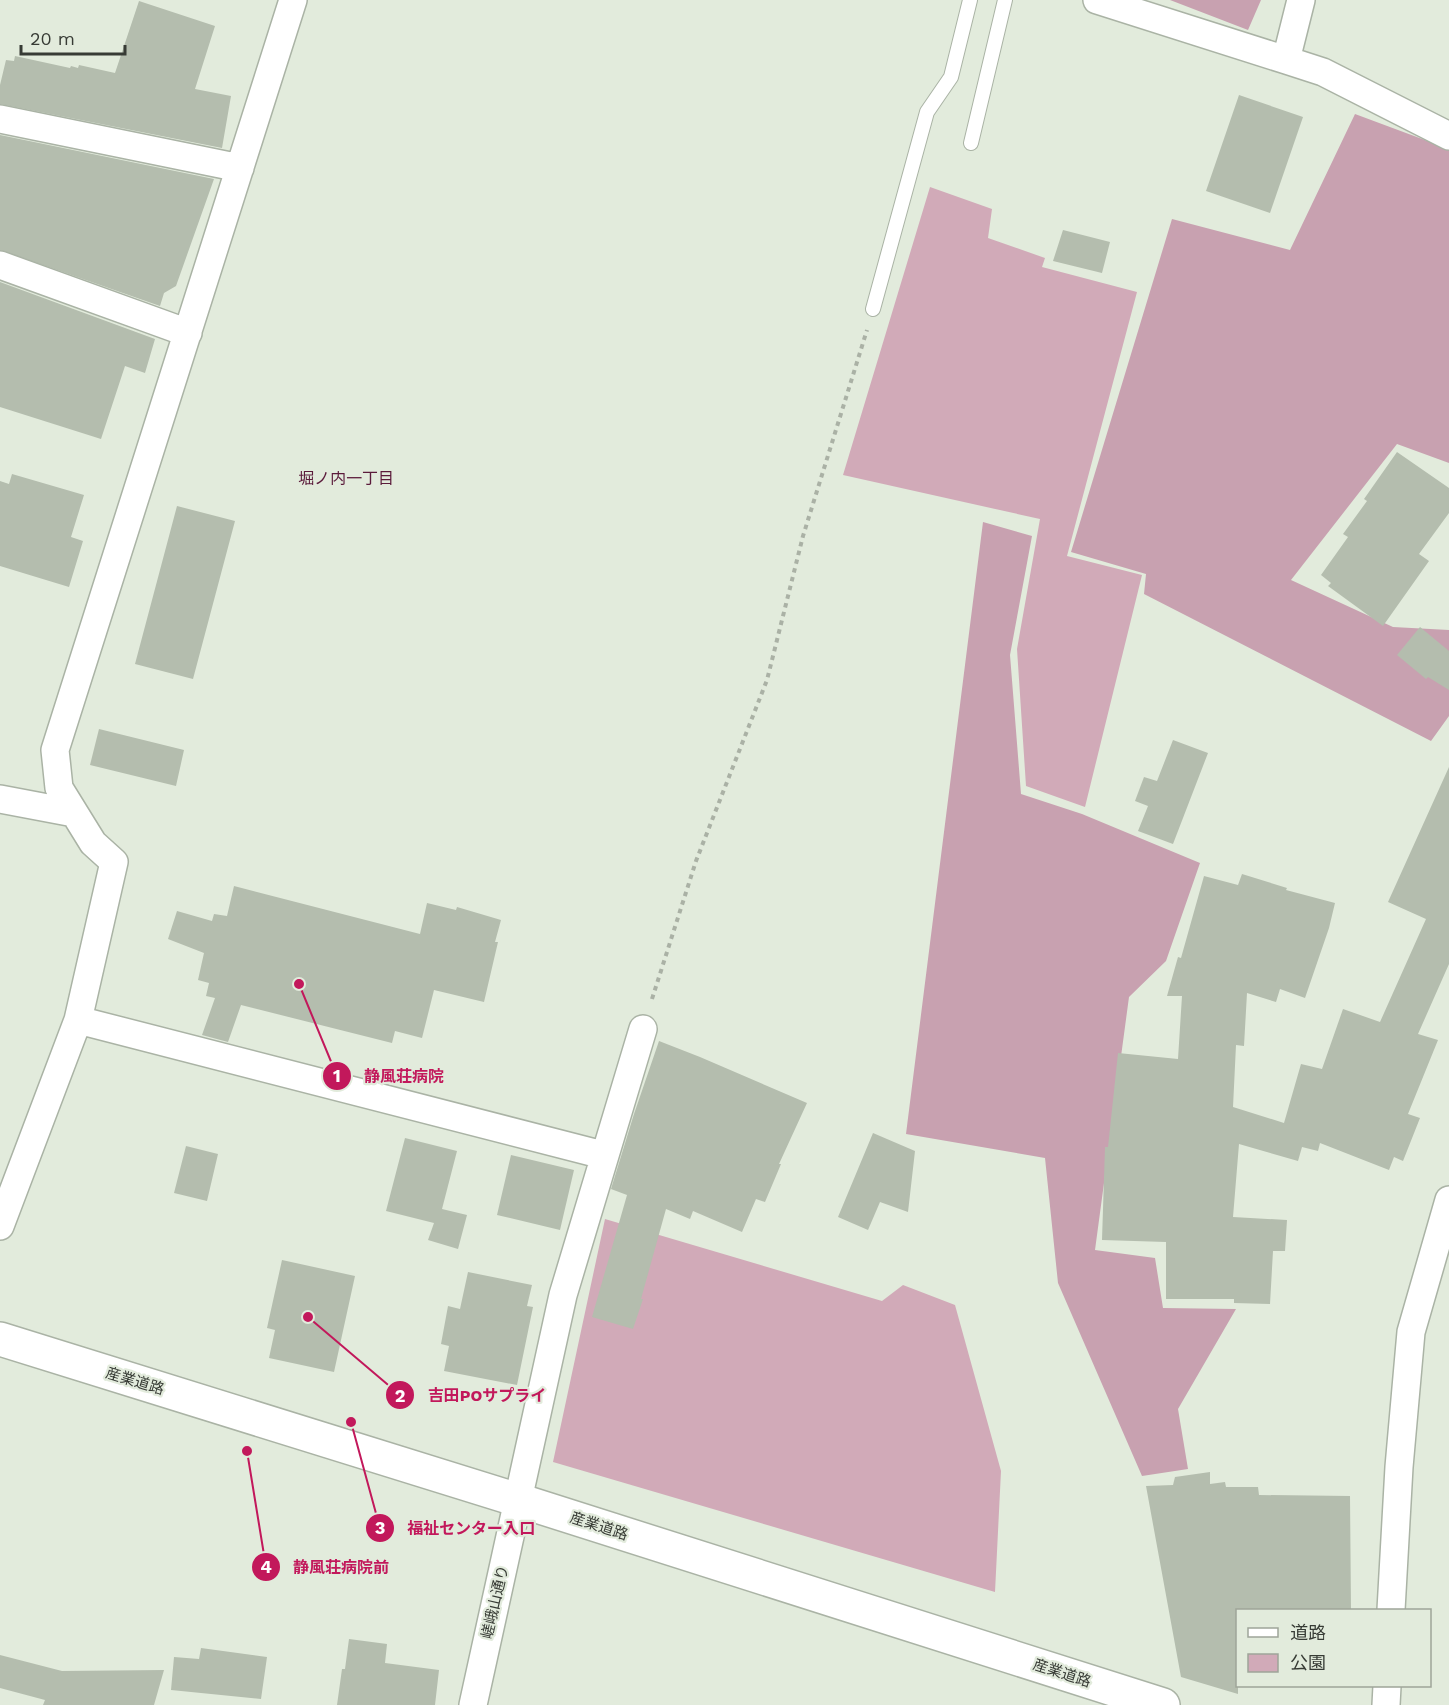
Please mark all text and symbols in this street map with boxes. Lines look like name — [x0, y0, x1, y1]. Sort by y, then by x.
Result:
scale bar — [21, 18, 124, 56]
text: 20 m — [30, 28, 75, 49]
district label: 堀ノ内一丁目 — [298, 469, 394, 488]
callout: 静風荘病院 — [322, 1059, 456, 1093]
text: 1 — [333, 1065, 341, 1086]
text: 静風荘病院 — [364, 1067, 444, 1086]
street label: 産業道路 — [104, 1364, 166, 1398]
callout: 吉田POサプライ — [385, 1378, 558, 1412]
text: 2 — [395, 1385, 405, 1406]
text: 吉田POサプライ — [428, 1386, 546, 1405]
street label: 産業道路 — [568, 1508, 630, 1544]
callout: 福祉センター入口 — [365, 1511, 547, 1545]
text: 3 — [375, 1517, 385, 1538]
text: 福祉センター入口 — [407, 1519, 535, 1538]
callout: 静風荘病院前 — [251, 1550, 401, 1584]
text: 4 — [260, 1556, 272, 1577]
text: 静風荘病院前 — [293, 1558, 389, 1577]
street label: 嵯峨山通り — [478, 1563, 512, 1641]
legend — [1236, 1609, 1431, 1687]
text: 道路 — [1290, 1622, 1326, 1643]
text: 公園 — [1290, 1652, 1326, 1673]
street label: 産業道路 — [1031, 1655, 1093, 1691]

